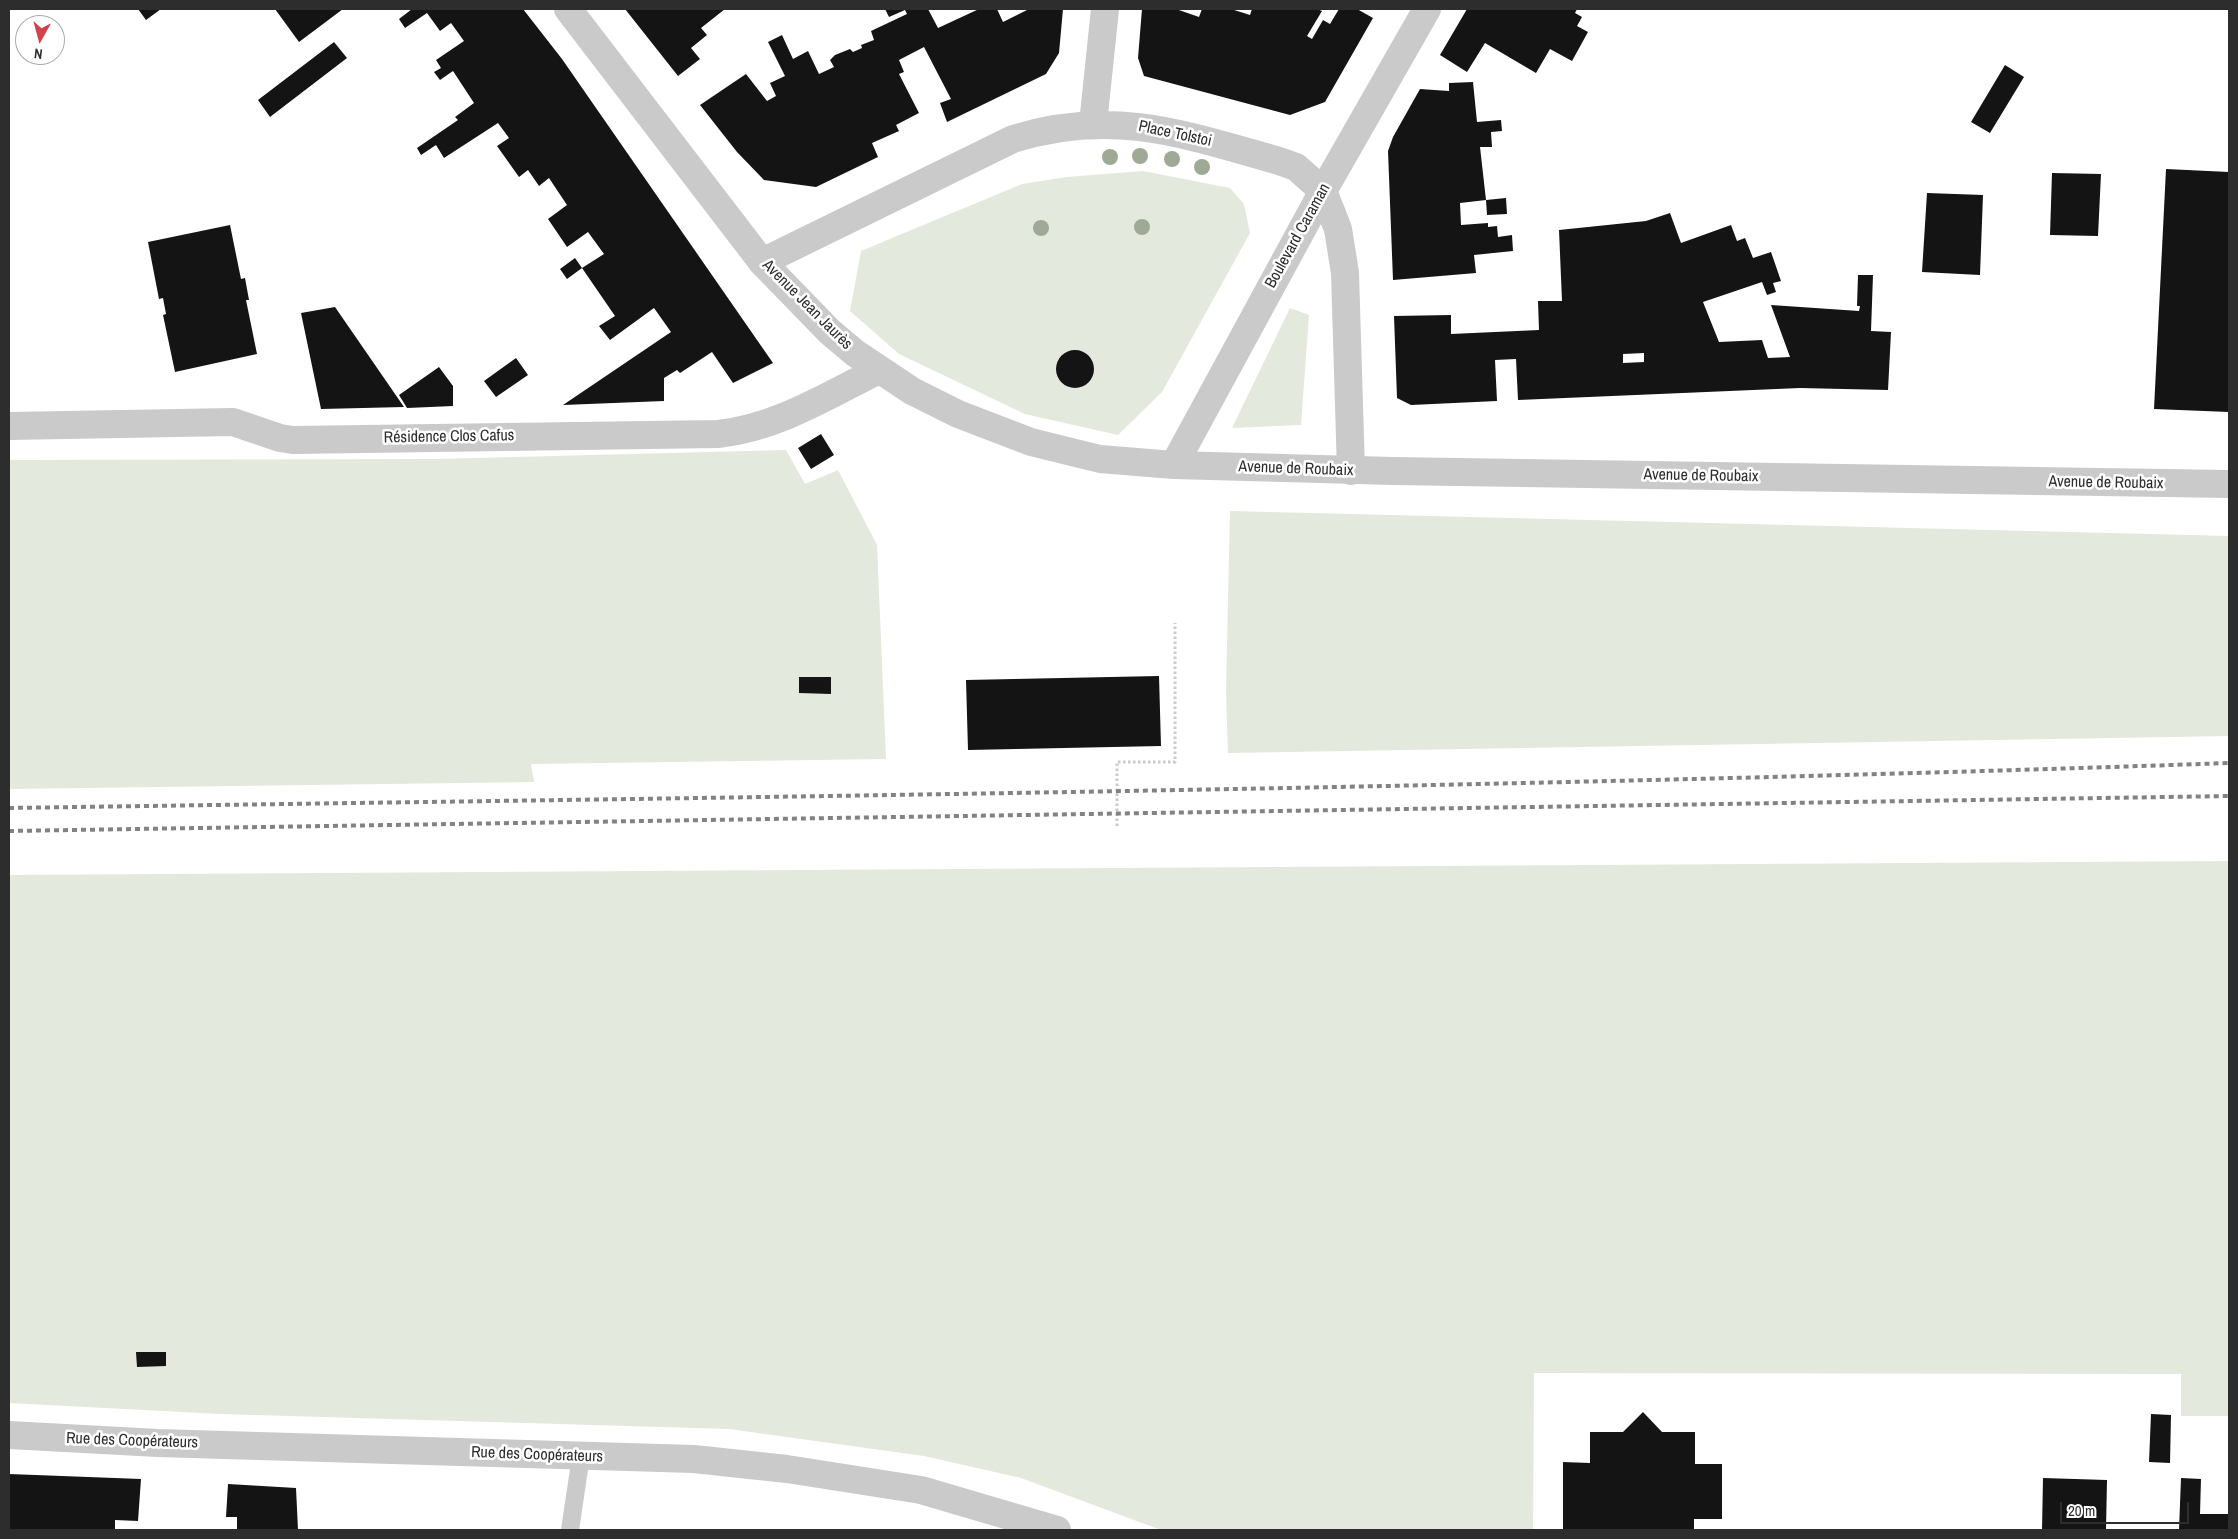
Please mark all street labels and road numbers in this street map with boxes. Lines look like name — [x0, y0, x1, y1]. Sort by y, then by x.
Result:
street label: Place Tolstoi — [1137, 117, 1213, 151]
street label: Boulevard Caraman — [1261, 180, 1335, 292]
street label: Avenue Jean Jaurès — [758, 256, 856, 354]
street label: Résidence Clos Cafus — [384, 426, 514, 448]
street label: Avenue de Roubaix — [1238, 457, 1354, 481]
street label: Avenue de Roubaix — [1643, 465, 1759, 487]
street label: Avenue de Roubaix — [2048, 472, 2164, 494]
street label: Rue des Coopérateurs — [66, 1429, 198, 1453]
street label: Rue des Coopérateurs — [471, 1443, 603, 1467]

